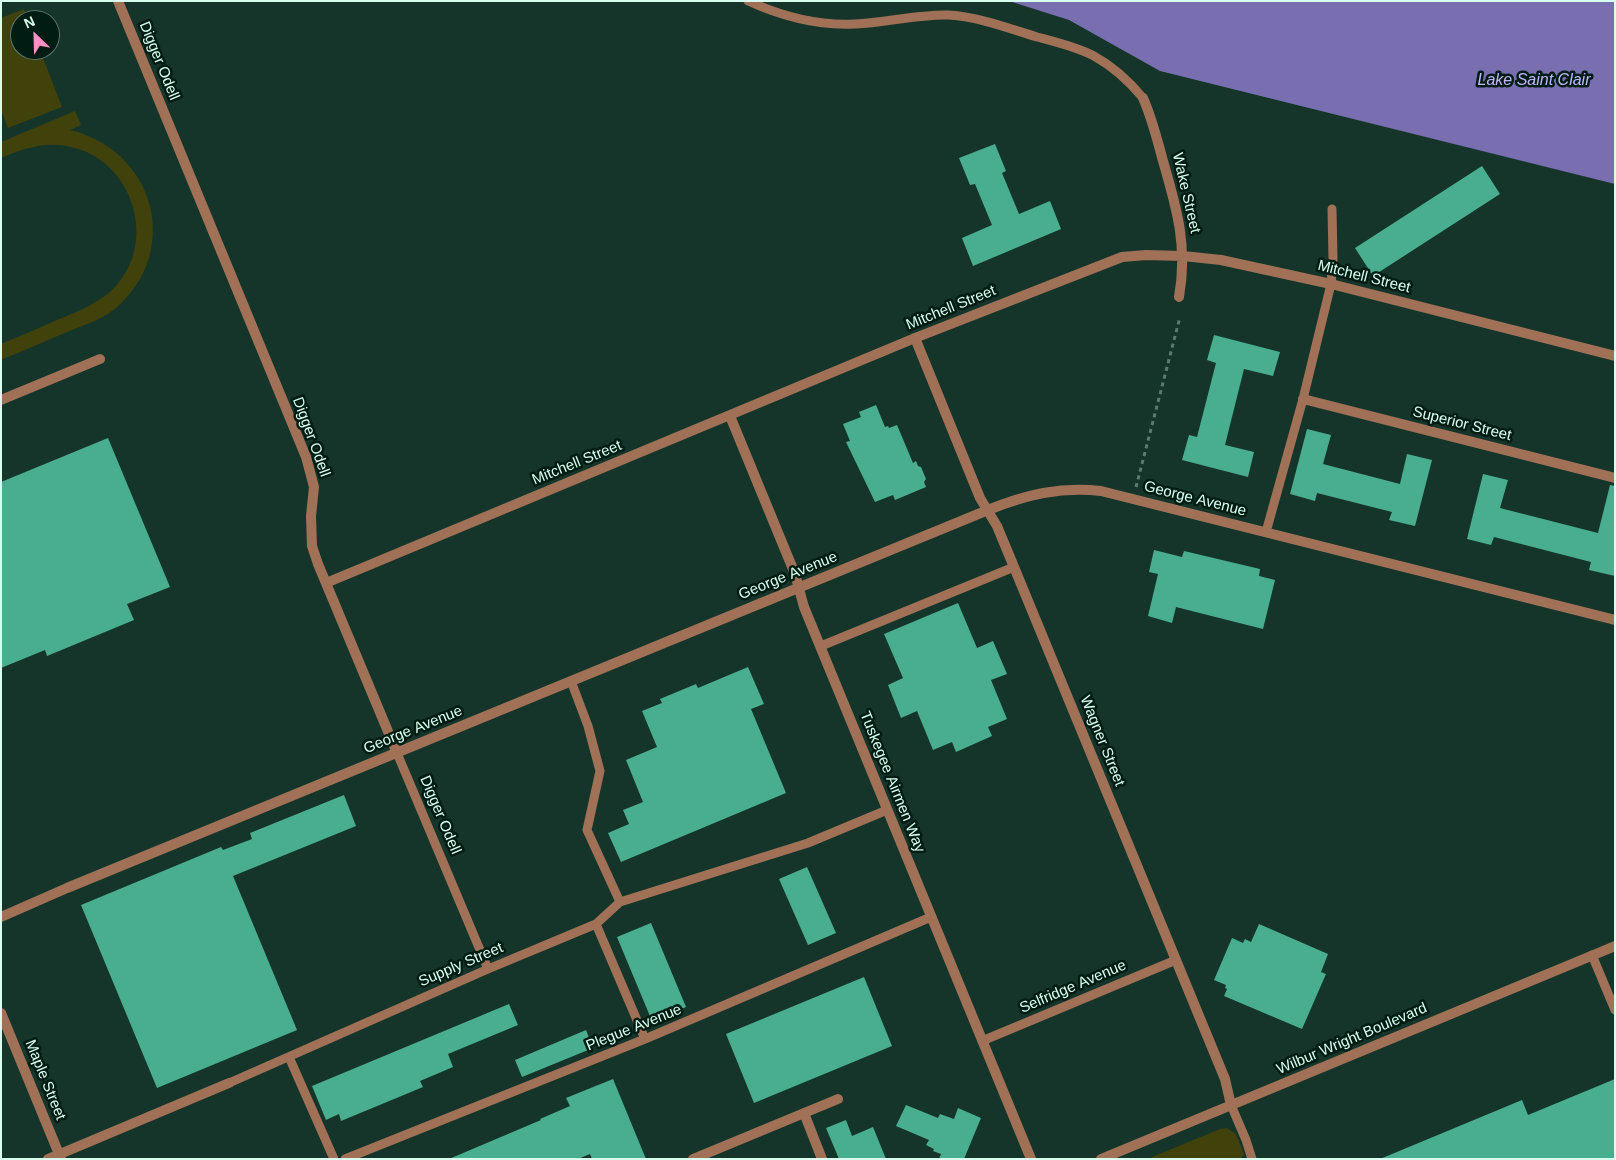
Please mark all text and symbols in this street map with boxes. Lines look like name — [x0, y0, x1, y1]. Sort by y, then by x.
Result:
north arrow — [10, 10, 60, 60]
text: N — [21, 13, 37, 32]
street label: Digger Odell — [135, 19, 183, 103]
water label: Lake Saint Clair — [1478, 71, 1590, 91]
street label: Wake Street — [1168, 151, 1204, 235]
street label: Mitchell Street — [1316, 257, 1412, 297]
street label: Mitchell Street — [904, 282, 998, 334]
street label: Digger Odell — [288, 395, 334, 479]
street label: Superior Street — [1411, 403, 1513, 445]
street label: Mitchell Street — [530, 437, 624, 489]
street label: George Avenue — [1142, 478, 1248, 520]
street label: George Avenue — [736, 548, 840, 604]
street label: Wagner Street — [1076, 693, 1128, 789]
street label: George Avenue — [361, 702, 465, 758]
street label: Tuskegee Airmen Way — [855, 709, 929, 855]
street label: Digger Odell — [415, 773, 465, 857]
street label: Supply Street — [416, 939, 506, 991]
street label: Selfridge Avenue — [1017, 956, 1129, 1018]
street label: Wilbur Wright Boulevard — [1274, 999, 1430, 1079]
street label: Plegue Avenue — [584, 1001, 684, 1055]
street label: Maple Street — [21, 1037, 69, 1123]

